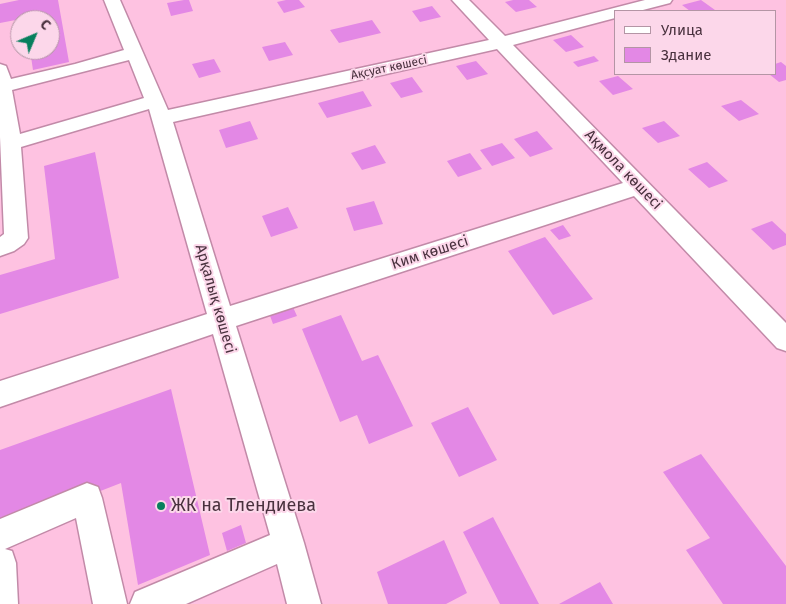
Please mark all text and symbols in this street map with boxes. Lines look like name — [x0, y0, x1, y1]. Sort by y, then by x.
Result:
north arrow — [10, 10, 60, 60]
legend — [614, 10, 776, 75]
text: С — [36, 16, 54, 34]
text: Улица — [661, 21, 703, 39]
text: Здание — [661, 46, 711, 64]
street label: Ақсуат көшесі — [350, 53, 428, 83]
street label: Ақмола көшесі — [580, 126, 666, 214]
street label: Ким көшесі — [389, 232, 471, 274]
street label: Арқалық көшесі — [191, 242, 239, 356]
place label: ЖК на Тлендиева — [171, 495, 316, 517]
marker: ЖК на Тлендиева — [155, 500, 167, 512]

